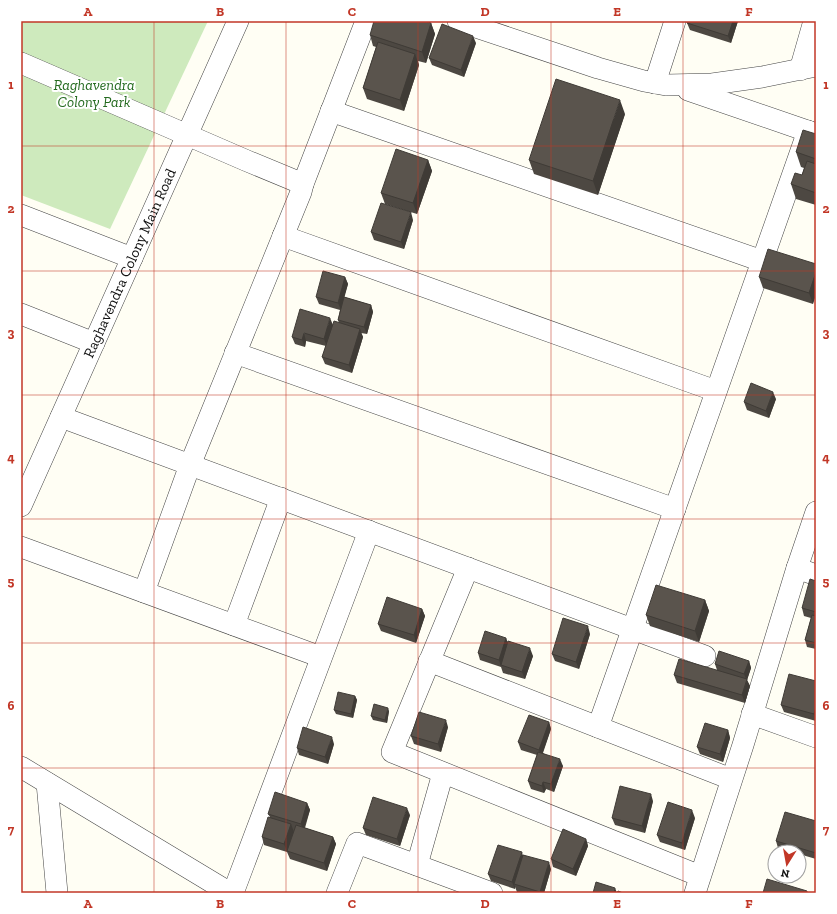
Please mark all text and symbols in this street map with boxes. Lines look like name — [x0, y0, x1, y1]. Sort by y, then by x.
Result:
text: A — [84, 4, 93, 19]
text: B — [216, 4, 224, 19]
text: C — [348, 4, 356, 19]
text: D — [480, 4, 490, 19]
text: E — [613, 4, 621, 19]
text: F — [745, 4, 753, 19]
park label: Raghavendra Colony Park — [53, 76, 135, 111]
text: 1 — [8, 77, 14, 92]
text: 1 — [823, 77, 829, 92]
street label: Raghavendra Colony Main Road — [79, 165, 180, 361]
text: 2 — [8, 201, 15, 216]
text: 2 — [823, 201, 830, 216]
text: 3 — [8, 325, 15, 340]
text: 3 — [823, 325, 830, 340]
text: 4 — [7, 450, 15, 465]
text: 4 — [822, 450, 830, 465]
text: 5 — [8, 574, 15, 589]
text: 5 — [823, 574, 830, 589]
text: 6 — [8, 698, 15, 713]
text: 6 — [823, 698, 830, 713]
text: 7 — [8, 822, 15, 837]
text: 7 — [823, 822, 830, 837]
north arrow — [767, 844, 807, 884]
text: N — [779, 866, 791, 881]
text: A — [84, 896, 93, 911]
text: B — [216, 896, 224, 911]
text: C — [348, 896, 356, 911]
text: D — [480, 896, 490, 911]
text: E — [613, 896, 621, 911]
text: F — [745, 896, 753, 911]

